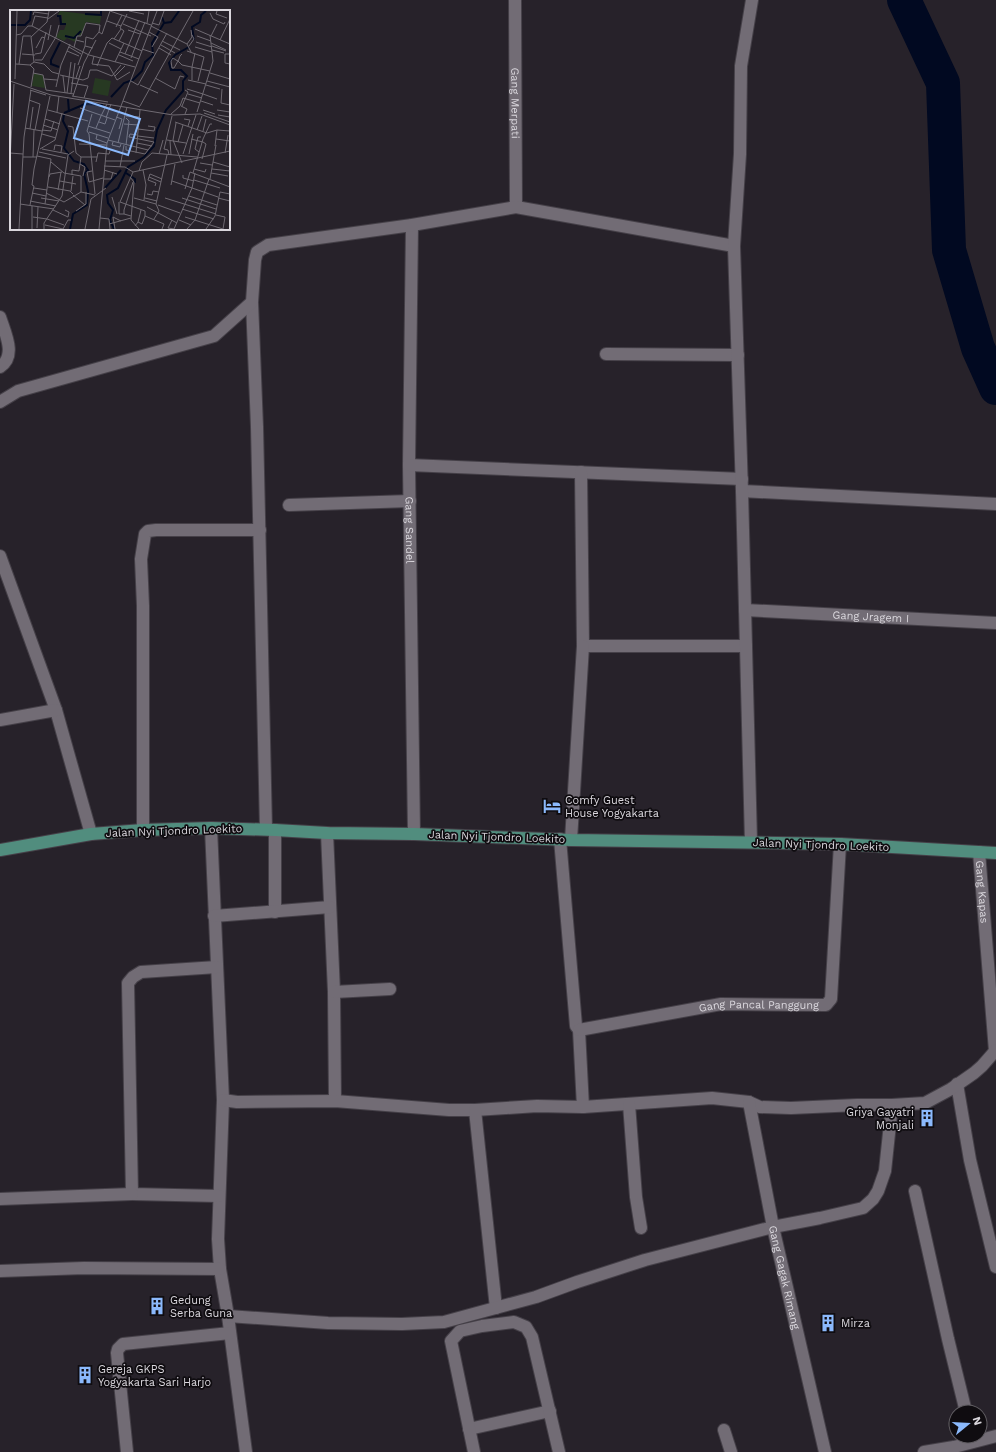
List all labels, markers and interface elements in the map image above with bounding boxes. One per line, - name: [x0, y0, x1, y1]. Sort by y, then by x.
- inset map: [10, 10, 230, 230]
- street label: Gang Merpati: [509, 67, 522, 139]
- street label: Gang Sandel: [403, 496, 417, 564]
- street label: Gang Jragem I: [832, 608, 910, 625]
- place label: Comfy Guest House Yogyakarta: [565, 794, 659, 820]
- hotel icon: Comfy Guest House Yogyakarta: [542, 796, 562, 816]
- street label: Jalan Nyi Tjondro Loekito: [105, 822, 243, 840]
- street label: Jalan Nyi Tjondro Loekito: [428, 828, 566, 846]
- street label: Jalan Nyi Tjondro Loekito: [752, 836, 890, 854]
- street label: Gang Kapas: [973, 860, 991, 924]
- street label: Gang Pancal Panggung: [698, 997, 819, 1014]
- place label: Griya Gayatri Monjali: [846, 1106, 914, 1132]
- building icon: Griya Gayatri Monjali: [917, 1108, 937, 1128]
- street label: Gang Gagak Rimang: [766, 1224, 803, 1331]
- place label: Gedung Serba Guna: [170, 1294, 232, 1320]
- building icon: Gedung Serba Guna: [147, 1296, 167, 1316]
- building icon: Mirza: [818, 1313, 838, 1333]
- place label: Mirza: [841, 1317, 870, 1330]
- place label: Gereja GKPS Yogyakarta Sari Harjo: [98, 1363, 211, 1389]
- building icon: Gereja GKPS Yogyakarta Sari Harjo: [75, 1365, 95, 1385]
- north arrow: [948, 1404, 988, 1444]
- text: N: [970, 1415, 984, 1427]

